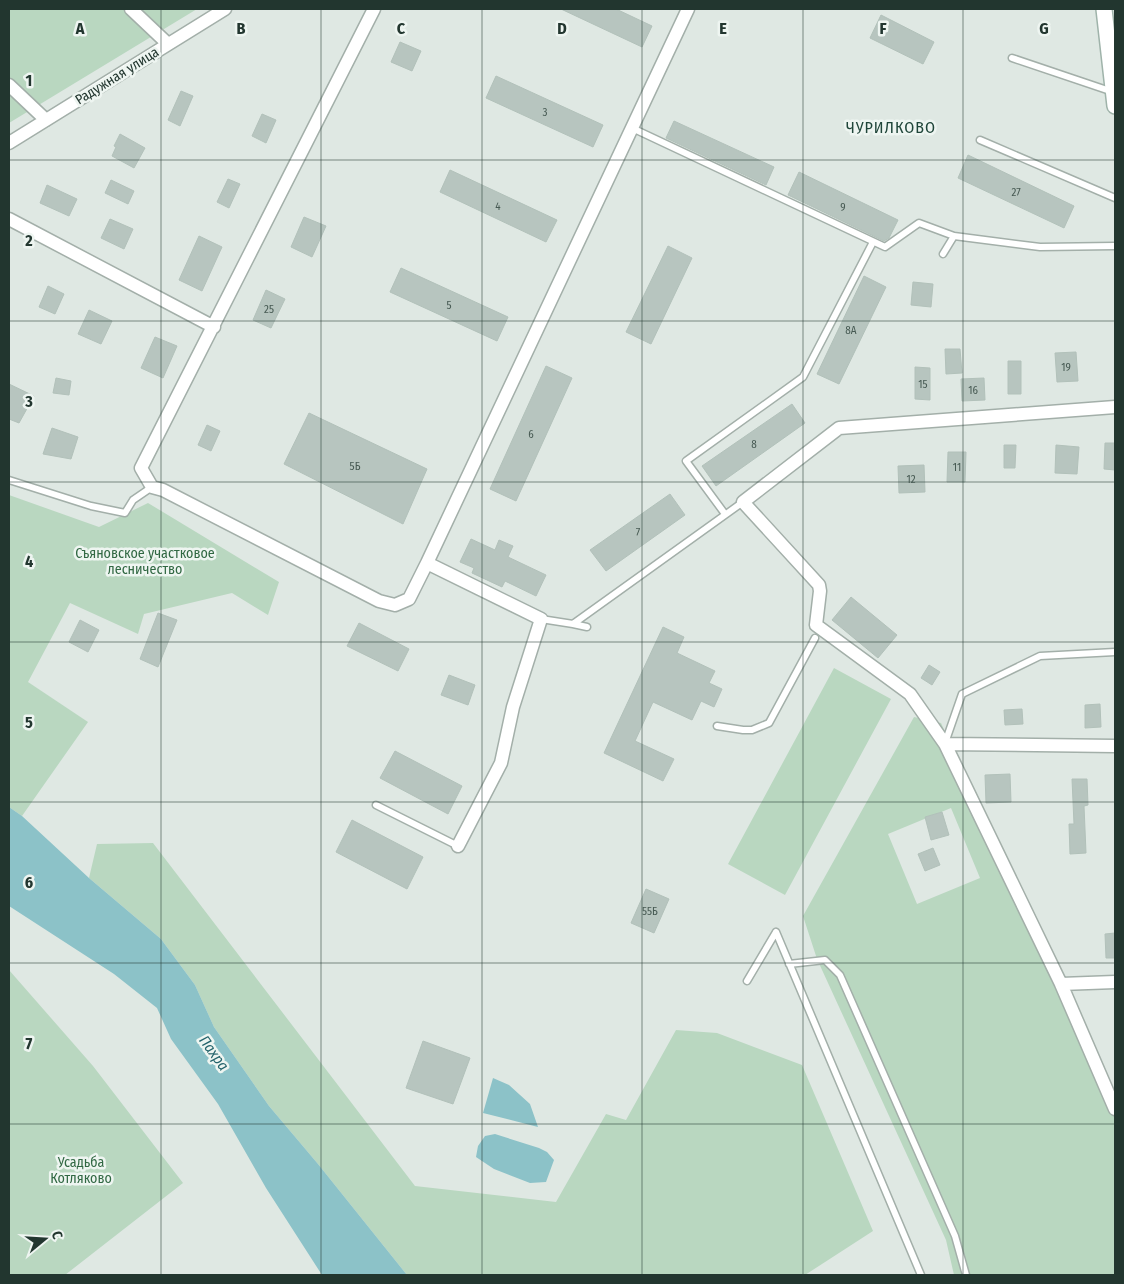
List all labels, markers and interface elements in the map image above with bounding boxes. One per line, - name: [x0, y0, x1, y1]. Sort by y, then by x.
- text: A: [75, 19, 85, 38]
- text: B: [237, 19, 246, 38]
- text: C: [397, 19, 406, 38]
- text: D: [557, 19, 567, 38]
- text: E: [719, 19, 727, 38]
- text: F: [879, 19, 887, 38]
- text: G: [1039, 19, 1049, 38]
- street label: Радужная улица: [72, 43, 162, 108]
- text: 1: [26, 71, 32, 90]
- house number: 3: [543, 106, 548, 119]
- district label: ЧУРИЛКОВО: [846, 118, 936, 137]
- house number: 27: [1011, 186, 1021, 199]
- house number: 4: [495, 200, 501, 213]
- house number: 9: [840, 201, 846, 214]
- text: 2: [24, 231, 33, 250]
- house number: 5: [446, 299, 452, 312]
- house number: 25: [264, 303, 274, 316]
- house number: 8А: [845, 324, 857, 337]
- house number: 19: [1061, 361, 1071, 374]
- house number: 15: [918, 378, 928, 391]
- house number: 16: [968, 384, 978, 397]
- text: 3: [24, 392, 33, 411]
- house number: 6: [528, 428, 534, 441]
- house number: 8: [751, 438, 757, 451]
- house number: 5Б: [350, 460, 361, 473]
- house number: 11: [953, 461, 961, 474]
- house number: 12: [906, 473, 916, 486]
- house number: 7: [636, 526, 641, 539]
- park label: Съяновское участковое лесничество: [75, 545, 215, 578]
- text: 4: [25, 552, 33, 571]
- text: 5: [25, 713, 33, 732]
- text: 6: [25, 873, 33, 892]
- house number: 55Б: [642, 905, 658, 918]
- water label: Пахра: [195, 1032, 233, 1074]
- text: 7: [26, 1034, 33, 1053]
- park label: Усадьба Котляково: [50, 1154, 112, 1187]
- north arrow: [20, 1214, 70, 1264]
- text: С: [48, 1229, 66, 1242]

